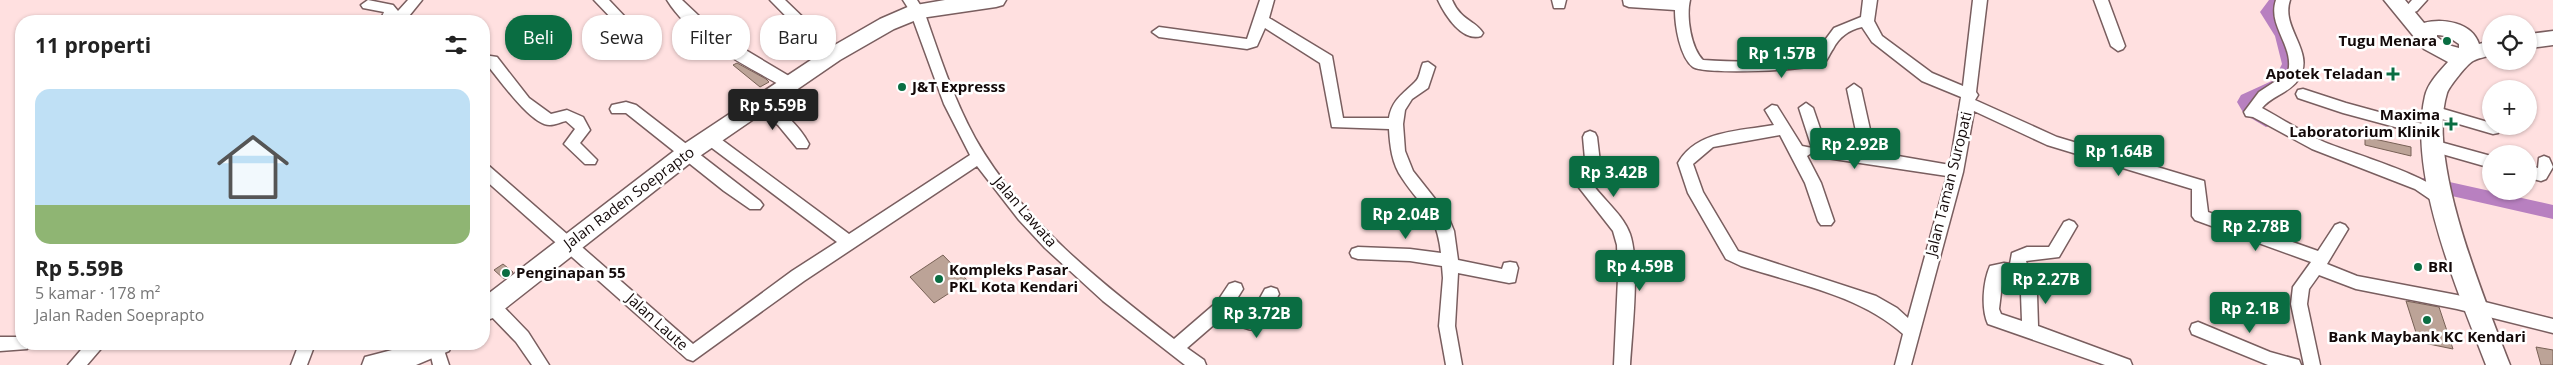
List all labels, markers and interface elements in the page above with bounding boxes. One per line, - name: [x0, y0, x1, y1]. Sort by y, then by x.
- chip: Beli: [505, 15, 572, 60]
- chip: Sewa: [582, 15, 662, 60]
- chip: Filter: [672, 15, 750, 60]
- chip: Baru: [760, 15, 836, 60]
- map controls: [2482, 15, 2537, 200]
- button: locate: [2482, 15, 2537, 70]
- place label: Tugu Menara: [2338, 30, 2437, 50]
- text: 11 properti: [35, 31, 151, 59]
- icon: filters: [442, 31, 470, 59]
- marker: Tugu Menara: [2441, 35, 2453, 47]
- pin: Rp 1.57B: [1730, 36, 1834, 79]
- text: Rp 1.57B: [1748, 42, 1816, 64]
- place label: Apotek Teladan: [2266, 63, 2383, 83]
- marker: Apotek Teladan: [2387, 68, 2399, 80]
- place label: J&T Expresss: [910, 76, 1005, 96]
- button: +: [2482, 80, 2537, 135]
- marker: J&T Expresss: [896, 81, 908, 93]
- pin: Rp 5.59B: [721, 88, 825, 131]
- text: Rp 5.59B: [739, 94, 807, 116]
- place label: Maxima Laboratorium Klinik: [2289, 104, 2441, 141]
- street label: Jalan Taman Suropati: [1920, 109, 1976, 260]
- marker: Maxima Laboratorium Klinik: [2444, 117, 2458, 131]
- icon: home: [208, 122, 298, 212]
- pin: Rp 2.92B: [1803, 128, 1907, 170]
- text: Rp 2.92B: [1821, 133, 1889, 155]
- pin: Rp 1.64B: [2067, 134, 2171, 177]
- text: Rp 1.64B: [2085, 140, 2153, 162]
- street label: Jalan Raden Soeprapto: [557, 141, 698, 254]
- button: −: [2482, 145, 2537, 200]
- pin: Rp 3.42B: [1562, 156, 1666, 198]
- text: Rp 3.42B: [1580, 161, 1648, 183]
- street label: Jalan Lawata: [988, 170, 1062, 251]
- pin: Rp 2.04B: [1354, 198, 1458, 240]
- text: Rp 2.04B: [1372, 203, 1440, 225]
- pin: Rp 2.78B: [2204, 210, 2308, 252]
- text: Rp 2.78B: [2222, 215, 2290, 237]
- pin: Rp 4.59B: [1588, 250, 1692, 292]
- text: Rp 5.59B: [35, 254, 124, 282]
- text: Rp 4.59B: [1606, 255, 1674, 277]
- place label: BRI: [2428, 256, 2453, 276]
- place label: Kompleks Pasar PKL Kota Kendari: [949, 259, 1078, 296]
- marker: BRI: [2412, 261, 2424, 273]
- place label: Penginapan 55: [516, 262, 626, 282]
- pin: Rp 2.27B: [1994, 262, 2098, 305]
- marker: Penginapan 55: [500, 267, 512, 279]
- text: Rp 2.27B: [2012, 268, 2080, 290]
- marker: Kompleks Pasar PKL Kota Kendari: [933, 273, 945, 285]
- text: 5 kamar · 178 m²: [35, 282, 160, 304]
- street label: Jalan Laute: [621, 287, 693, 354]
- pin: Rp 2.1B: [2204, 292, 2296, 334]
- pin: Rp 3.72B: [1205, 296, 1309, 339]
- text: Rp 2.1B: [2221, 297, 2279, 319]
- text: Rp 3.72B: [1223, 302, 1291, 324]
- text: Jalan Raden Soeprapto: [35, 304, 204, 326]
- marker: Bank Maybank KC Kendari: [2421, 314, 2433, 326]
- place label: Bank Maybank KC Kendari: [2328, 326, 2526, 346]

